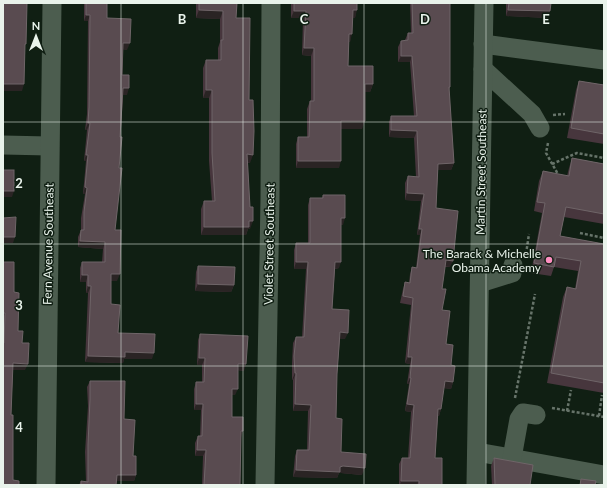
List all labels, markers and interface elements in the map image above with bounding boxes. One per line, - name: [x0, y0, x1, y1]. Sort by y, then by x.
- text: B: [178, 11, 187, 27]
- text: C: [300, 11, 309, 27]
- text: D: [420, 11, 430, 27]
- text: E: [542, 11, 550, 27]
- north arrow: [16, 16, 56, 56]
- text: N: [32, 19, 40, 32]
- street label: Martin Street Southeast: [472, 108, 490, 235]
- text: 2: [15, 175, 23, 191]
- street label: Fern Avenue Southeast: [39, 182, 57, 305]
- street label: Violet Street Southeast: [260, 182, 278, 305]
- place label: The Barack & Michelle Obama Academy: [423, 246, 542, 275]
- marker: The Barack & Michelle Obama Academy: [544, 255, 554, 265]
- text: 3: [15, 297, 23, 313]
- text: 4: [15, 419, 23, 435]

